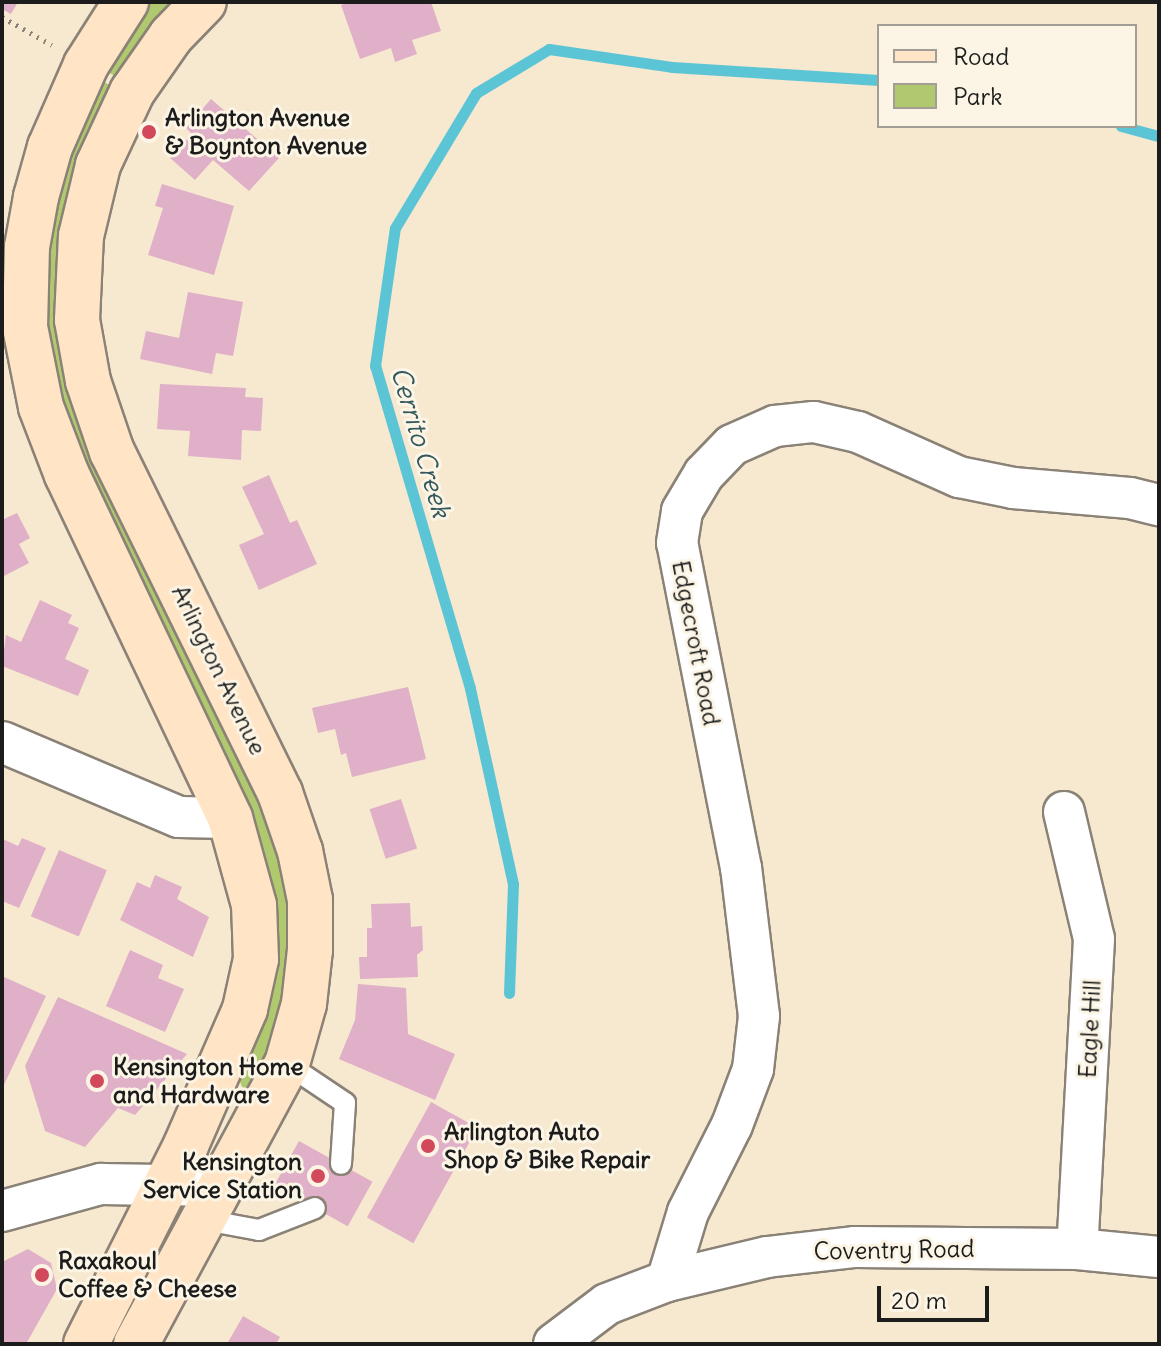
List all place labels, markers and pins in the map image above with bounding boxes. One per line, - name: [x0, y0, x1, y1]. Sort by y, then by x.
- place label: Arlington Avenue & Boynton Avenue: [165, 104, 367, 160]
- marker: Arlington Avenue & Boynton Avenue: [140, 123, 158, 141]
- place label: Kensington Home and Hardware: [113, 1053, 304, 1109]
- marker: Kensington Home and Hardware: [88, 1072, 106, 1090]
- place label: Arlington Auto Shop & Bike Repair: [444, 1118, 650, 1174]
- marker: Arlington Auto Shop & Bike Repair: [419, 1137, 437, 1155]
- place label: Kensington Service Station: [143, 1148, 302, 1204]
- marker: Kensington Service Station: [309, 1167, 327, 1185]
- place label: Raxakoul Coffee & Cheese: [58, 1247, 237, 1303]
- marker: Raxakoul Coffee & Cheese: [33, 1266, 51, 1284]

